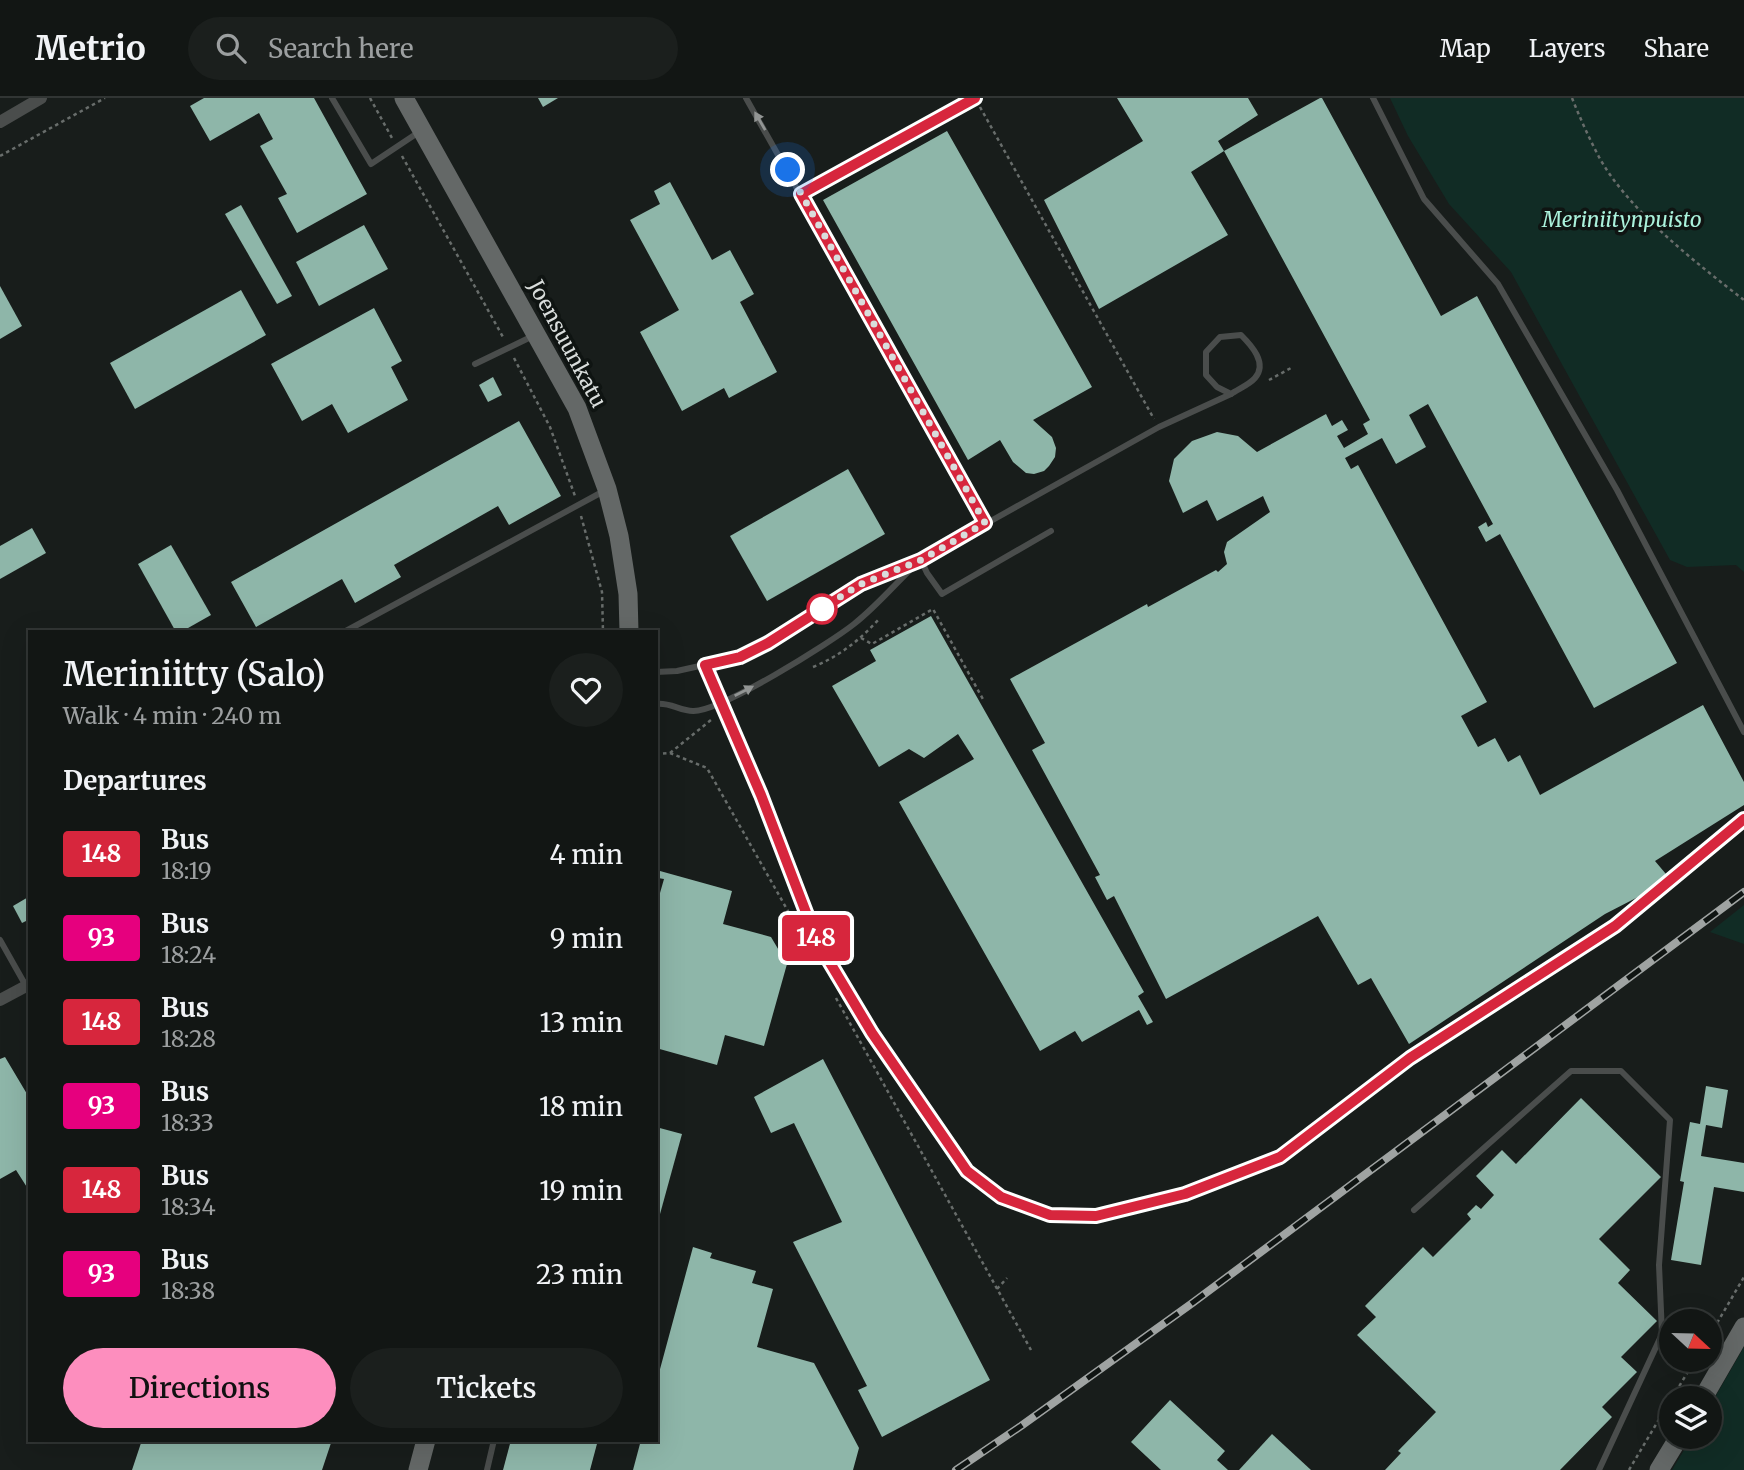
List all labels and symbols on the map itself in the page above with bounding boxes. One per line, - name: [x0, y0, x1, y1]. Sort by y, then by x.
- one-way arrow: [754, 112, 766, 131]
- your location: [770, 152, 805, 187]
- park label: Meriniitynpuisto: [1541, 206, 1702, 233]
- street label: Joensuunkatu: [522, 274, 612, 412]
- unlabelled marker: [807, 594, 837, 624]
- one-way arrow: [734, 686, 754, 698]
- line badge: 148: [776, 915, 856, 961]
- north arrow: [1659, 1309, 1722, 1372]

